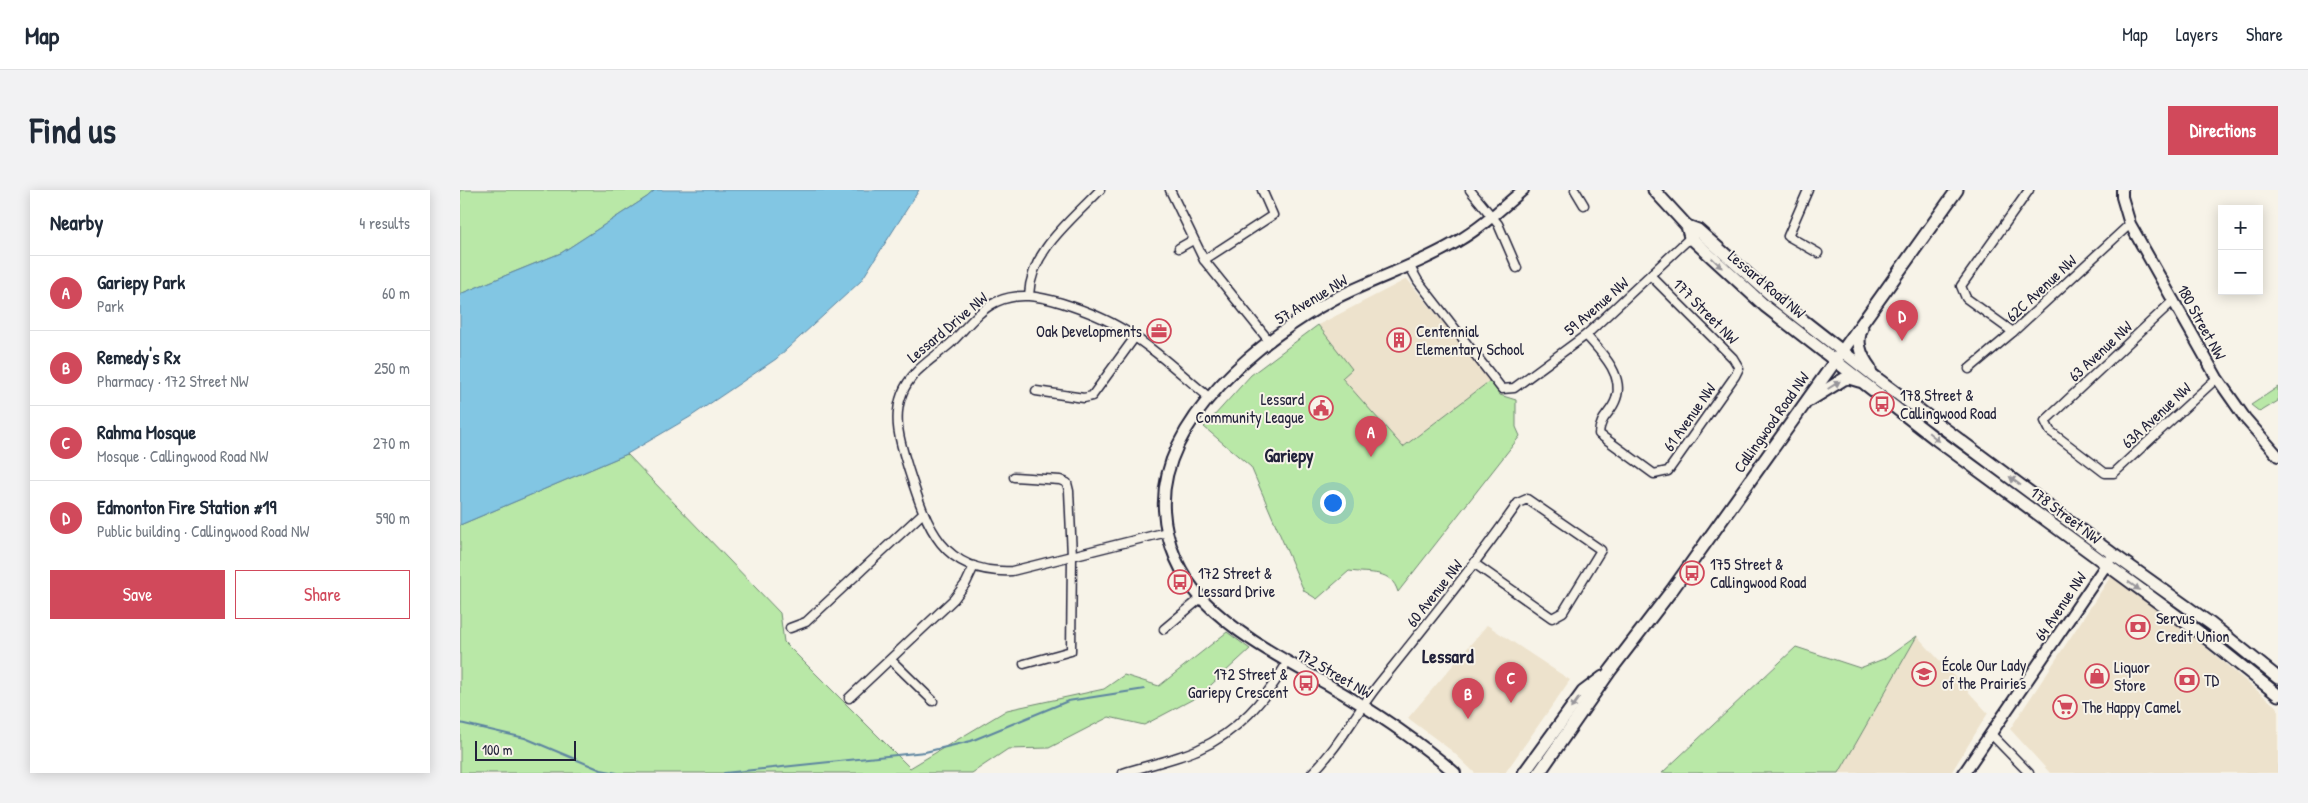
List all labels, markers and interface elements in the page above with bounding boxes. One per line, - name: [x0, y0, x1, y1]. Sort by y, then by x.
- text: Map: [25, 19, 59, 51]
- text: Map: [2122, 22, 2148, 47]
- text: Layers: [2176, 22, 2218, 47]
- text: Share: [2246, 22, 2283, 47]
- button: Directions: [2168, 106, 2278, 155]
- text: Find us: [30, 107, 116, 154]
- map controls: [2218, 205, 2263, 295]
- button: +: [2218, 205, 2263, 250]
- text: Nearby: [50, 208, 103, 237]
- text: 4 results: [359, 212, 410, 234]
- street label: Lessard Road NW: [1723, 245, 1811, 323]
- street label: 62C Avenue NW: [2001, 250, 2081, 326]
- button: −: [2218, 250, 2263, 295]
- one-way arrow: [1710, 257, 1722, 269]
- text: Gariepy Park: [97, 269, 185, 295]
- street label: 57 Avenue NW: [1271, 269, 1351, 329]
- street label: 59 Avenue NW: [1559, 272, 1633, 340]
- street label: 177 Street NW: [1668, 273, 1744, 349]
- street label: 180 Street NW: [2172, 280, 2232, 364]
- text: A: [62, 282, 70, 304]
- text: 60 m: [382, 282, 410, 304]
- street label: Lessard Drive NW: [902, 287, 992, 367]
- text: Park: [97, 295, 124, 317]
- pin: D: [1886, 300, 1918, 341]
- street label: 63 Avenue NW: [2063, 316, 2137, 386]
- office icon: Oak Developments: [1146, 318, 1172, 344]
- place label: Oak Developments: [1036, 320, 1142, 342]
- place label: Centennial Elementary School: [1416, 320, 1525, 360]
- building icon: Centennial Elementary School: [1386, 327, 1412, 353]
- text: Remedy's Rx: [97, 344, 181, 370]
- text: B: [62, 357, 70, 379]
- text: 250 m: [374, 357, 410, 379]
- street label: Callingwood Road NW: [1728, 367, 1814, 477]
- text: Pharmacy · 172 Street NW: [97, 370, 249, 392]
- street label: 63A Avenue NW: [2116, 377, 2196, 453]
- street label: 61 Avenue NW: [1657, 378, 1721, 455]
- one-way arrow: [1827, 380, 1841, 389]
- place label: 178 Street & Callingwood Road: [1900, 384, 1996, 424]
- place label: Lessard Community League: [1195, 388, 1305, 428]
- bus stop icon: 178 Street & Callingwood Road: [1869, 391, 1895, 417]
- public building icon: Lessard Community League: [1308, 395, 1334, 421]
- pin: A: [1355, 416, 1387, 457]
- text: Rahma Mosque: [97, 419, 196, 445]
- one-way arrow: [1927, 431, 1940, 442]
- text: C: [62, 432, 70, 454]
- text: 270 m: [373, 432, 410, 454]
- district label: Gariepy: [1264, 443, 1314, 469]
- text: Mosque · Callingwood Road NW: [97, 445, 268, 467]
- one-way arrow: [2009, 475, 2022, 486]
- street label: 178 Street NW: [2026, 481, 2106, 549]
- your location: [1320, 490, 1346, 516]
- text: Edmonton Fire Station #19: [97, 494, 276, 520]
- text: D: [62, 507, 70, 529]
- text: 590 m: [376, 507, 410, 529]
- text: Public building · Callingwood Road NW: [97, 520, 309, 542]
- place label: 175 Street & Callingwood Road: [1710, 553, 1806, 593]
- street label: 60 Avenue NW: [1401, 555, 1467, 631]
- bus stop icon: 175 Street & Callingwood Road: [1679, 560, 1705, 586]
- place label: 172 Street & Lessard Drive: [1198, 562, 1276, 602]
- street label: 64 Avenue NW: [2029, 567, 2091, 645]
- bus stop icon: 172 Street & Lessard Drive: [1167, 569, 1193, 595]
- button: Save: [50, 570, 225, 619]
- button: Share: [235, 570, 410, 619]
- one-way arrow: [2127, 581, 2141, 591]
- place label: Servus Credit Union: [2156, 607, 2230, 647]
- bank icon: Servus Credit Union: [2125, 614, 2151, 640]
- street label: 172 Street NW: [1293, 642, 1377, 704]
- district label: Lessard: [1422, 643, 1474, 669]
- place label: École Our Lady of the Prairies: [1942, 654, 2027, 694]
- place label: Liquor Store: [2114, 656, 2150, 696]
- school or university icon: École Our Lady of the Prairies: [1911, 661, 1937, 687]
- pin: C: [1495, 662, 1527, 703]
- place label: 172 Street & Gariepy Crescent: [1188, 663, 1288, 703]
- shop icon: Liquor Store: [2084, 663, 2110, 689]
- bank icon: TD: [2174, 667, 2200, 693]
- place label: TD: [2204, 669, 2219, 691]
- bus stop icon: 172 Street & Gariepy Crescent: [1293, 670, 1319, 696]
- pin: B: [1452, 678, 1484, 719]
- supermarket icon: The Happy Camel: [2052, 694, 2078, 720]
- place label: The Happy Camel: [2082, 696, 2181, 718]
- one-way arrow: [1570, 697, 1580, 710]
- scale bar: [475, 738, 576, 761]
- text: 100 m: [482, 740, 512, 759]

